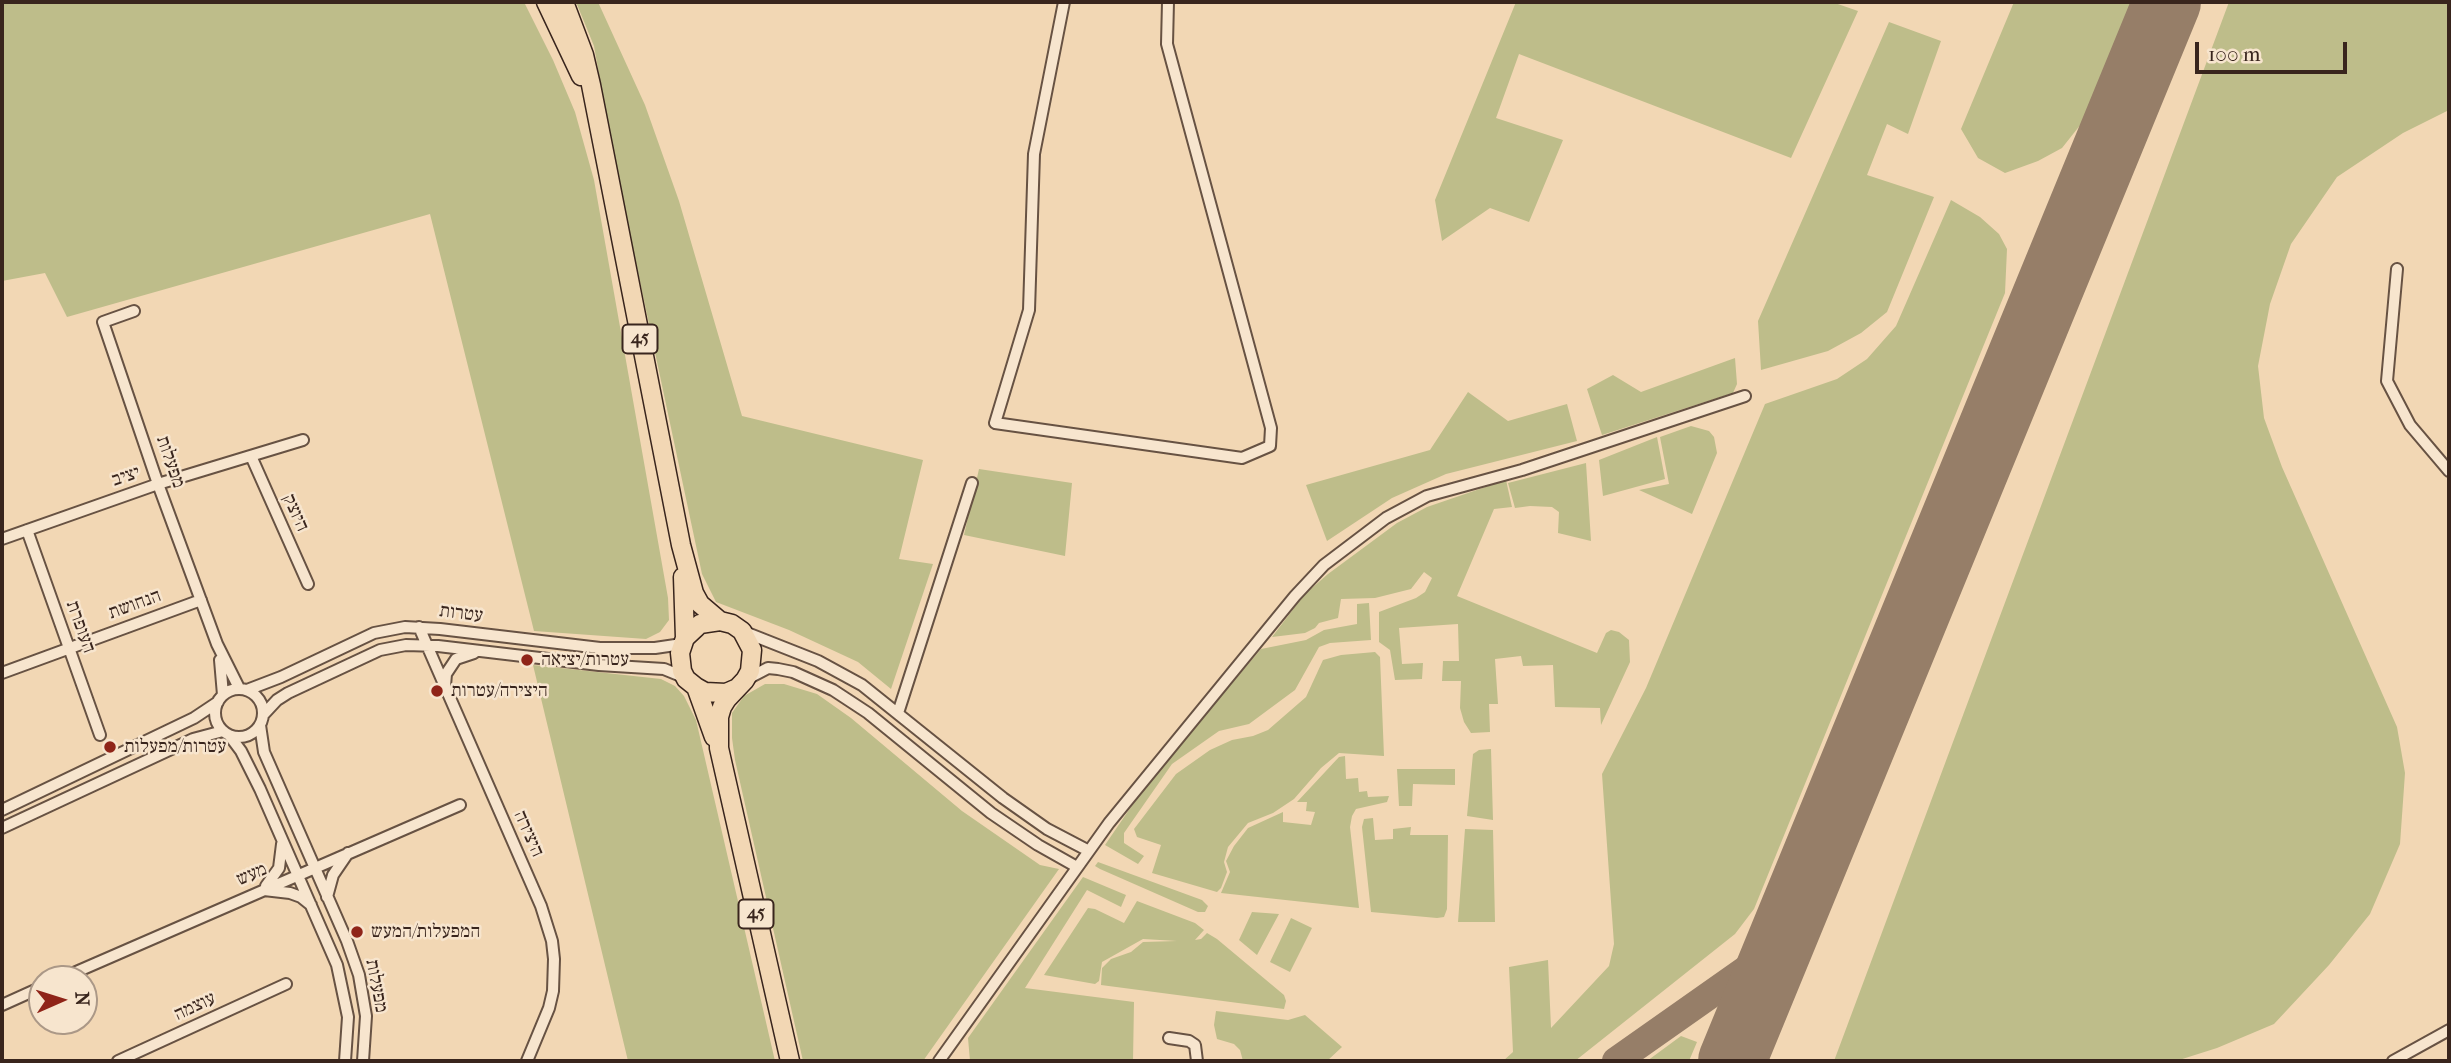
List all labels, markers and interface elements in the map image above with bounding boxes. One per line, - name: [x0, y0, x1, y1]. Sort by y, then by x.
- scale bar: [2199, 28, 2351, 72]
- text: 100 m: [2208, 42, 2261, 66]
- road number: 45: [622, 324, 658, 354]
- street label: מפעלות: [150, 433, 190, 491]
- street label: יציב: [109, 462, 143, 492]
- street label: היוצק: [277, 491, 313, 535]
- street label: הנחושת: [106, 585, 164, 625]
- street label: העופרת: [60, 598, 100, 656]
- street label: עטרות: [438, 600, 484, 628]
- place label: עטרות/יציאה: [541, 649, 629, 671]
- marker: עטרות/יציאה: [519, 652, 535, 668]
- place label: היצירה/עטרות: [451, 680, 548, 702]
- marker: היצירה/עטרות: [429, 683, 445, 699]
- place label: עטרות/מפעלות: [124, 736, 226, 758]
- marker: עטרות/מפעלות: [102, 739, 118, 755]
- street label: היצירה: [508, 807, 548, 861]
- street label: מעש: [233, 858, 271, 892]
- road number: 45: [738, 900, 774, 929]
- place label: המפעלות/המעש: [371, 921, 480, 943]
- marker: המפעלות/המעש: [349, 924, 365, 940]
- street label: מפעלות: [360, 957, 392, 1015]
- north arrow: [28, 965, 98, 1035]
- street label: עוצמה: [171, 988, 219, 1026]
- text: N: [71, 991, 93, 1007]

